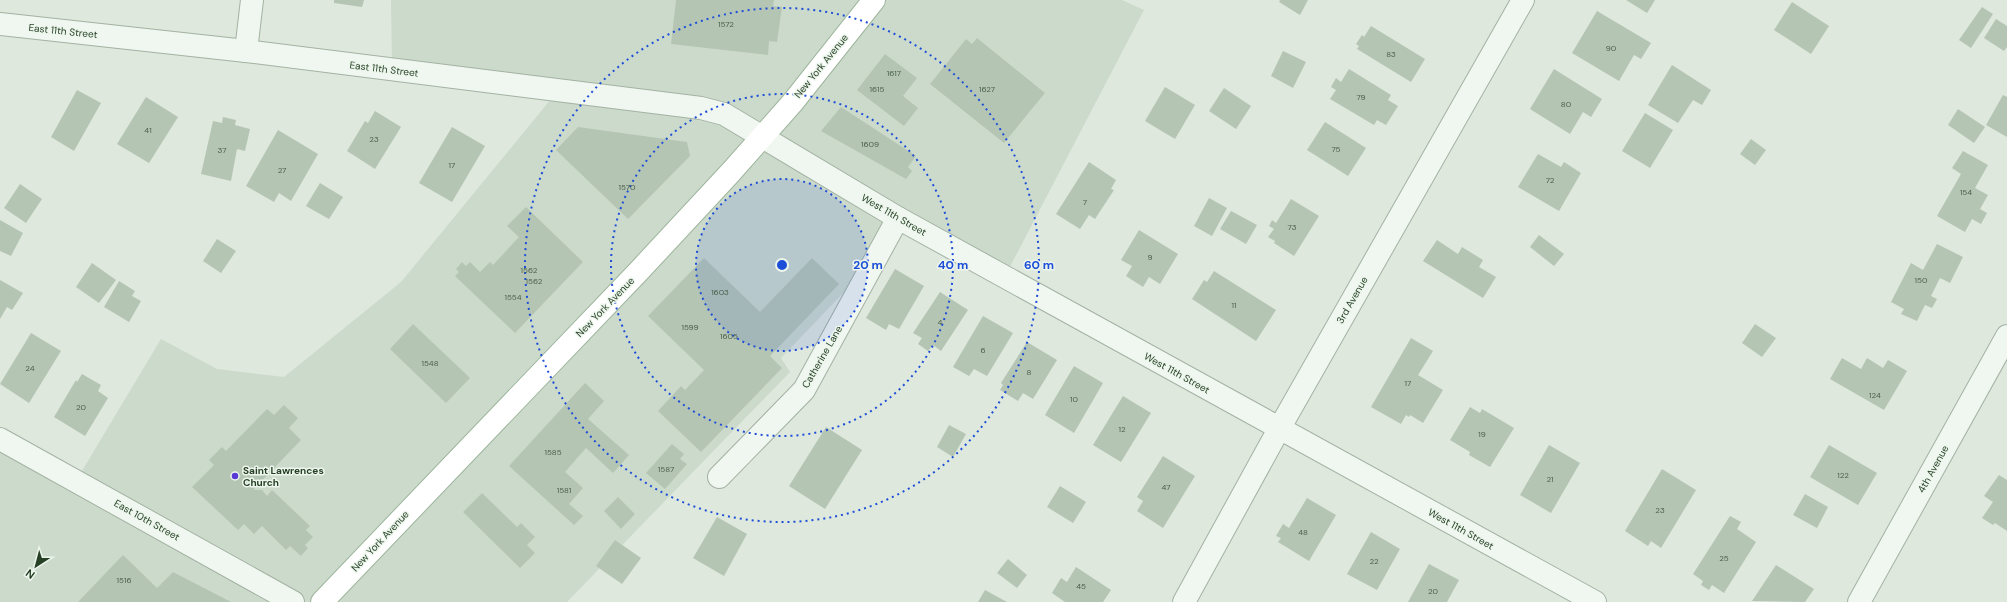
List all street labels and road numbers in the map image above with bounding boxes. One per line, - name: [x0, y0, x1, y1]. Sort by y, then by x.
- street label: East 11th Street: [28, 21, 98, 41]
- street label: New York Avenue: [791, 31, 851, 101]
- street label: East 11th Street: [349, 58, 419, 80]
- street label: West 11th Street: [859, 191, 929, 239]
- street label: New York Avenue: [573, 274, 637, 340]
- street label: 3rd Avenue: [1333, 274, 1371, 326]
- street label: Catherine Lane: [799, 323, 845, 391]
- street label: West 11th Street: [1142, 350, 1212, 396]
- street label: 4th Avenue: [1915, 443, 1952, 495]
- street label: East 10th Street: [112, 497, 182, 543]
- street label: West 11th Street: [1426, 506, 1496, 552]
- street label: New York Avenue: [348, 507, 412, 574]

